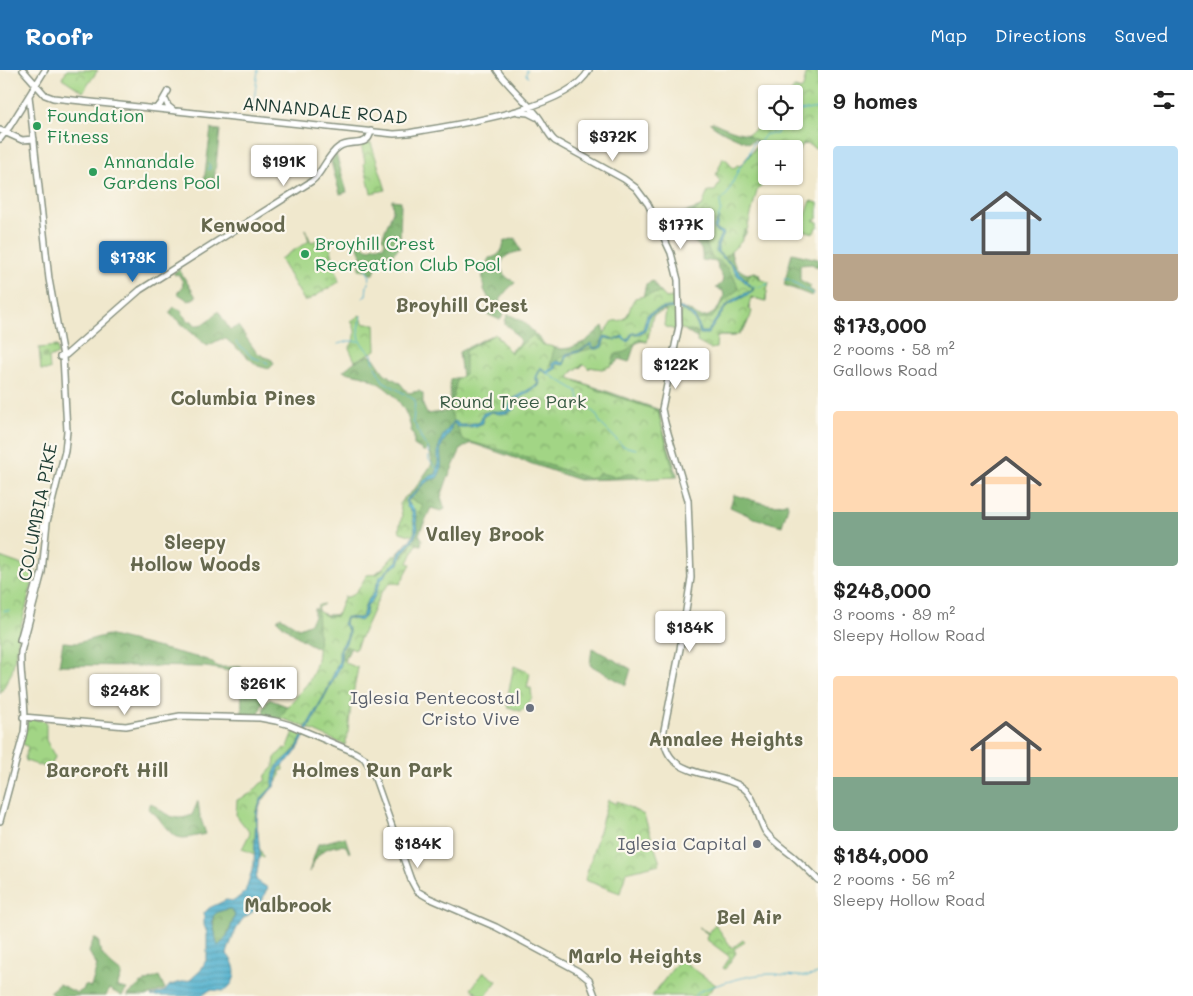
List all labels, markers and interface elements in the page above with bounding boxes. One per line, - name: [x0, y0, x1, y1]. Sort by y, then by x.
- text: Roofr: [25, 20, 94, 51]
- text: Map: [930, 23, 967, 47]
- text: Directions: [995, 23, 1087, 47]
- text: Saved: [1115, 23, 1168, 47]
- map controls: [758, 85, 803, 240]
- button: locate: [758, 85, 803, 130]
- icon: filters: [1150, 86, 1178, 114]
- text: 9 homes: [833, 87, 918, 114]
- street label: ANNANDALE ROAD: [241, 91, 409, 129]
- place label: Foundation Fitness: [47, 103, 144, 148]
- pin: $372K: [578, 119, 648, 162]
- marker: Foundation Fitness: [31, 120, 43, 132]
- text: $372K: [589, 125, 637, 146]
- button: +: [758, 140, 803, 185]
- pin: $191K: [249, 144, 319, 187]
- place label: Annandale Gardens Pool: [103, 149, 221, 194]
- text: $191K: [262, 150, 306, 171]
- marker: Annandale Gardens Pool: [87, 166, 99, 178]
- icon: home: [961, 178, 1051, 268]
- button: −: [758, 195, 803, 240]
- pin: $177K: [646, 208, 716, 250]
- district label: Kenwood: [201, 212, 285, 237]
- text: $177K: [658, 213, 704, 234]
- place label: Broyhill Crest Recreation Club Pool: [315, 231, 501, 276]
- pin: $173K: [98, 240, 168, 283]
- text: $173K: [110, 246, 156, 267]
- marker: Broyhill Crest Recreation Club Pool: [299, 248, 311, 260]
- district label: Broyhill Crest: [396, 292, 528, 317]
- text: $173,000: [833, 311, 927, 338]
- text: 2 rooms · 58 m²: [833, 338, 955, 359]
- pin: $122K: [641, 348, 711, 390]
- text: $122K: [653, 353, 699, 374]
- text: Gallows Road: [833, 359, 938, 380]
- district label: Columbia Pines: [171, 385, 315, 410]
- park label: Round Tree Park: [439, 389, 587, 413]
- street label: COLUMBIA PIKE: [12, 441, 62, 583]
- icon: home: [961, 443, 1051, 533]
- district label: Valley Brook: [426, 521, 544, 546]
- district label: Sleepy Hollow Woods: [130, 529, 260, 576]
- text: $248,000: [833, 576, 931, 603]
- text: 3 rooms · 89 m²: [833, 603, 955, 624]
- pin: $184K: [655, 610, 725, 653]
- text: $184K: [666, 616, 714, 637]
- text: Sleepy Hollow Road: [833, 624, 985, 645]
- pin: $261K: [228, 666, 298, 709]
- text: $261K: [240, 672, 286, 693]
- pin: $248K: [90, 674, 160, 716]
- text: $248K: [100, 679, 150, 700]
- place label: Iglesia Pentecostal Cristo Vive: [350, 685, 520, 730]
- marker: Iglesia Pentecostal Cristo Vive: [524, 702, 536, 714]
- icon: home: [961, 708, 1051, 798]
- district label: Annalee Heights: [649, 726, 803, 751]
- district label: Barcroft Hill: [46, 757, 168, 782]
- district label: Holmes Run Park: [291, 757, 453, 782]
- pin: $184K: [383, 826, 453, 869]
- place label: Iglesia Capital: [617, 831, 747, 855]
- text: $184K: [394, 832, 442, 853]
- marker: Iglesia Capital: [751, 838, 763, 850]
- text: $184,000: [833, 841, 929, 868]
- text: 2 rooms · 56 m²: [833, 868, 955, 889]
- text: Sleepy Hollow Road: [833, 889, 985, 910]
- district label: Malbrook: [244, 892, 332, 917]
- district label: Bel Air: [716, 904, 782, 929]
- district label: Marlo Heights: [568, 943, 702, 968]

